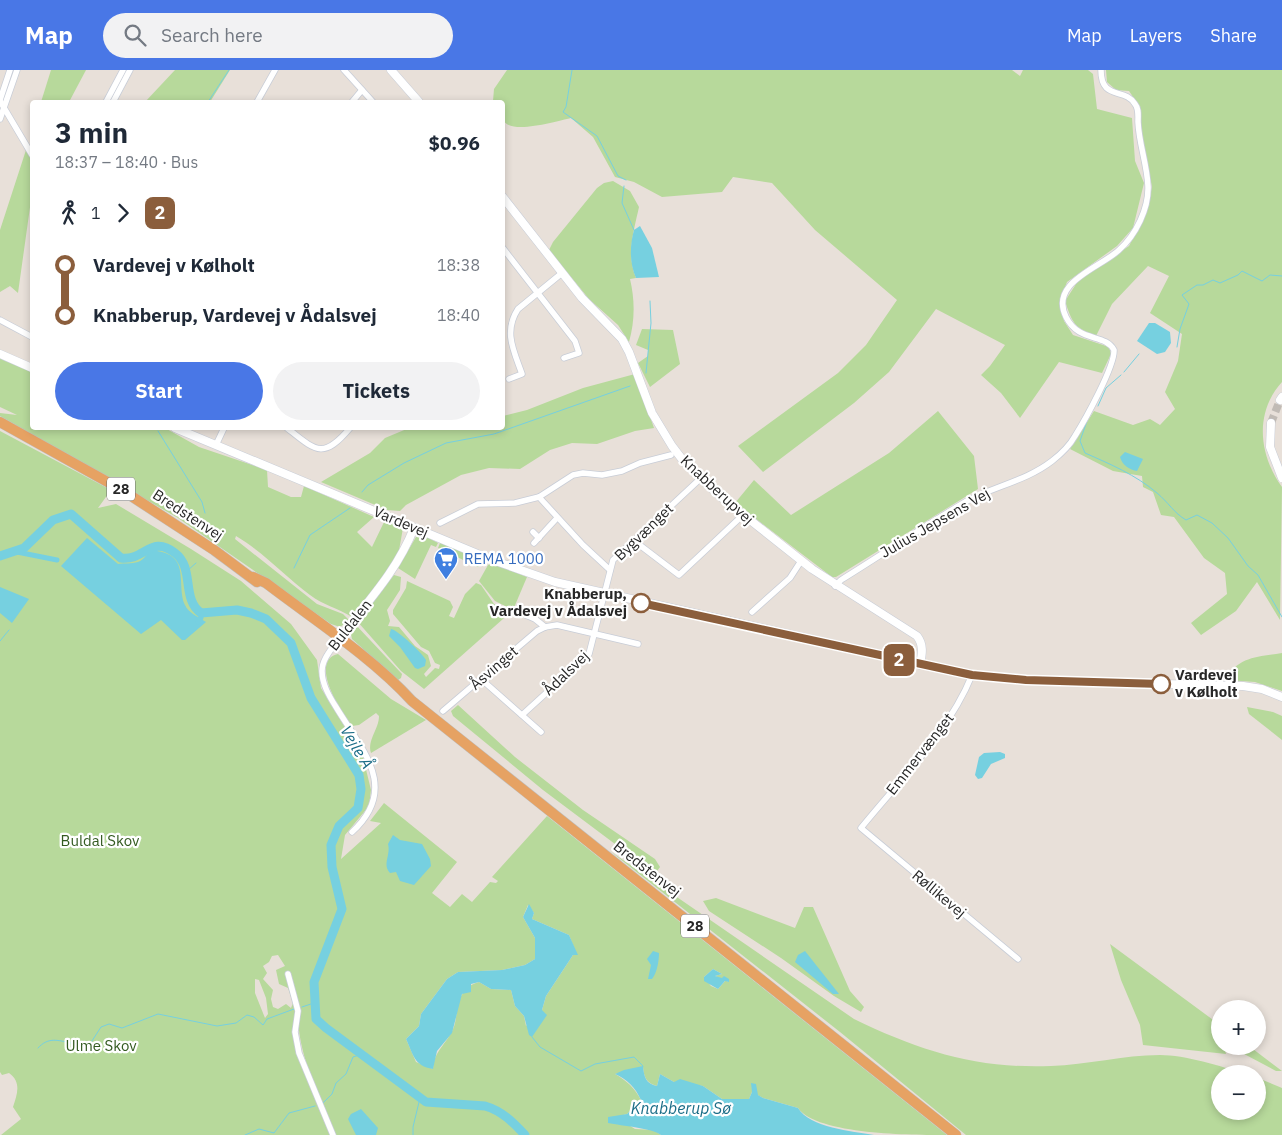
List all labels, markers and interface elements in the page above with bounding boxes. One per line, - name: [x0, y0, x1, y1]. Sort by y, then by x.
- search box: [103, 13, 453, 58]
- text: Map: [25, 19, 73, 51]
- icon: search: [121, 21, 149, 49]
- text: Search here: [161, 23, 263, 47]
- text: Map: [1067, 24, 1102, 47]
- text: Layers: [1130, 24, 1182, 47]
- text: Share: [1210, 24, 1257, 47]
- text: 3 min: [55, 114, 128, 151]
- text: $0.96: [428, 131, 480, 155]
- text: 18:37 – 18:40 · Bus: [55, 152, 198, 172]
- icon: walk: [55, 199, 83, 227]
- icon: forward: [109, 199, 137, 227]
- text: 2: [155, 201, 165, 224]
- text: 1: [91, 203, 101, 223]
- text: Vardevej v Kølholt: [93, 253, 255, 277]
- text: 18:38: [437, 255, 480, 275]
- text: Knabberup, Vardevej v Ådalsvej: [93, 303, 377, 327]
- text: 18:40: [437, 305, 480, 325]
- button: Start: [55, 362, 263, 420]
- button: Tickets: [273, 362, 480, 420]
- street label: Knabberupvej: [677, 451, 758, 528]
- road number: 28: [107, 478, 135, 500]
- street label: Julius Jepsens Vej: [877, 483, 993, 562]
- street label: Bredstenvej: [149, 485, 227, 544]
- street label: Bygvænget: [610, 499, 677, 564]
- street label: Vardevej: [371, 501, 432, 542]
- supermarket icon: REMA 1000: [433, 546, 459, 580]
- place label: REMA 1000: [464, 549, 544, 568]
- place label: Knabberup, Vardevej v Ådalsvej: [490, 584, 627, 620]
- marker: Knabberup, Vardevej v Ådalsvej: [631, 593, 651, 613]
- street label: Buldalen: [324, 595, 376, 654]
- street label: Åsvinget: [466, 642, 522, 694]
- line badge: 2: [883, 644, 915, 676]
- street label: Ådalsvej: [539, 646, 593, 699]
- text: 2: [894, 648, 904, 671]
- place label: Vardevej v Kølholt: [1175, 665, 1238, 701]
- marker: Vardevej v Kølholt: [1151, 674, 1171, 694]
- street label: Emmervænget: [882, 709, 958, 799]
- water label: Vejle Å: [336, 721, 379, 772]
- park label: Buldal Skov: [61, 831, 140, 850]
- street label: Bredstenvej: [610, 836, 685, 901]
- street label: Røllikevej: [908, 866, 970, 922]
- road number: 28: [681, 914, 709, 938]
- map controls: [1211, 1000, 1266, 1120]
- button: +: [1211, 1000, 1266, 1055]
- park label: Ulme Skov: [65, 1036, 137, 1055]
- button: −: [1211, 1065, 1266, 1120]
- water label: Knabberup Sø: [631, 1098, 732, 1118]

